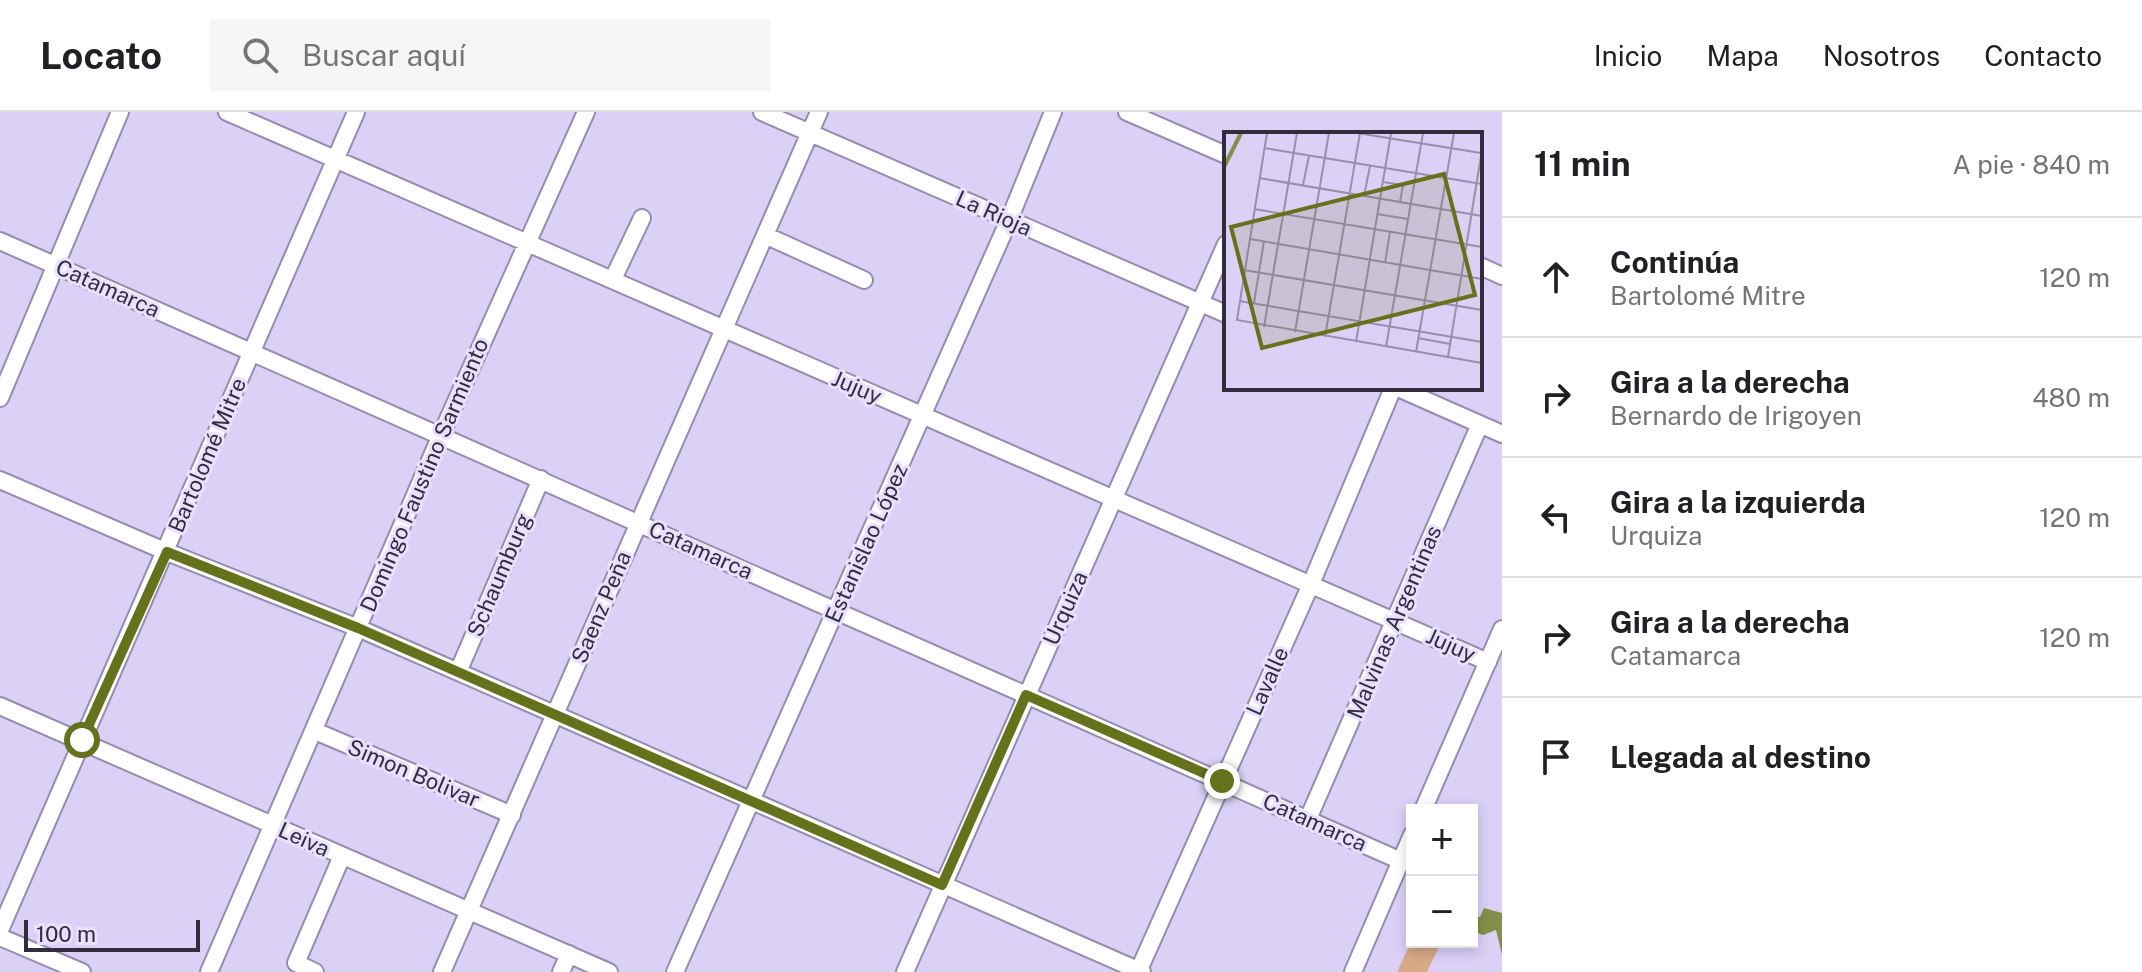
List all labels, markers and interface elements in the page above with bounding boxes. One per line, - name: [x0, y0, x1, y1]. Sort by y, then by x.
- search box: [210, 19, 770, 91]
- text: Locato: [40, 33, 162, 78]
- icon: search: [238, 33, 282, 77]
- text: Buscar aquí: [302, 37, 466, 73]
- text: Inicio: [1594, 39, 1662, 72]
- text: Mapa: [1706, 39, 1779, 72]
- text: Nosotros: [1823, 39, 1940, 72]
- text: Contacto: [1984, 39, 2102, 72]
- inset map: [1224, 132, 1482, 390]
- text: 11 min: [1534, 144, 1631, 184]
- text: A pie · 840 m: [1952, 149, 2110, 180]
- street label: La Rioja: [952, 185, 1036, 241]
- text: Continúa: [1610, 244, 1739, 280]
- street label: Catamarca: [52, 254, 164, 322]
- icon: ahead: [1534, 255, 1578, 299]
- text: 120 m: [2039, 262, 2110, 293]
- text: Bartolomé Mitre: [1610, 280, 1806, 311]
- street label: Domingo Faustino Sarmiento: [355, 334, 493, 616]
- text: Gira a la derecha: [1610, 364, 1850, 400]
- street label: Jujuy: [828, 365, 886, 409]
- street label: Bartolomé Mitre: [163, 374, 251, 536]
- icon: right: [1534, 375, 1578, 419]
- text: 480 m: [2032, 382, 2110, 413]
- text: Bernardo de Irigoyen: [1610, 400, 1862, 431]
- street label: Estanislao López: [819, 460, 913, 626]
- text: Gira a la izquierda: [1610, 484, 1866, 520]
- icon: left: [1534, 495, 1578, 539]
- text: 120 m: [2039, 502, 2110, 533]
- street label: Schaumburg: [461, 510, 537, 640]
- street label: Catamarca: [645, 516, 757, 584]
- text: Urquiza: [1610, 520, 1702, 551]
- street label: Malvinas Argentinas: [1342, 521, 1446, 723]
- street label: Saenz Peña: [566, 547, 636, 667]
- street label: Urquiza: [1037, 567, 1093, 649]
- text: Gira a la derecha: [1610, 604, 1850, 640]
- icon: right: [1534, 615, 1578, 659]
- text: 120 m: [2039, 622, 2110, 653]
- street label: Jujuy: [1422, 623, 1480, 667]
- text: Catamarca: [1610, 640, 1741, 671]
- street label: Lavalle: [1240, 643, 1294, 719]
- route start: [64, 722, 100, 758]
- street label: Simon Bolivar: [344, 734, 484, 812]
- icon: arrive: [1534, 735, 1578, 779]
- text: Llegada al destino: [1610, 739, 1871, 775]
- route end: [1204, 763, 1240, 799]
- street label: Catamarca: [1259, 788, 1371, 856]
- map controls: [1406, 804, 1478, 948]
- button: +: [1406, 804, 1478, 876]
- street label: Leiva: [274, 816, 334, 862]
- button: −: [1406, 876, 1478, 948]
- scale bar: [24, 916, 200, 952]
- text: 100 m: [36, 921, 96, 947]

